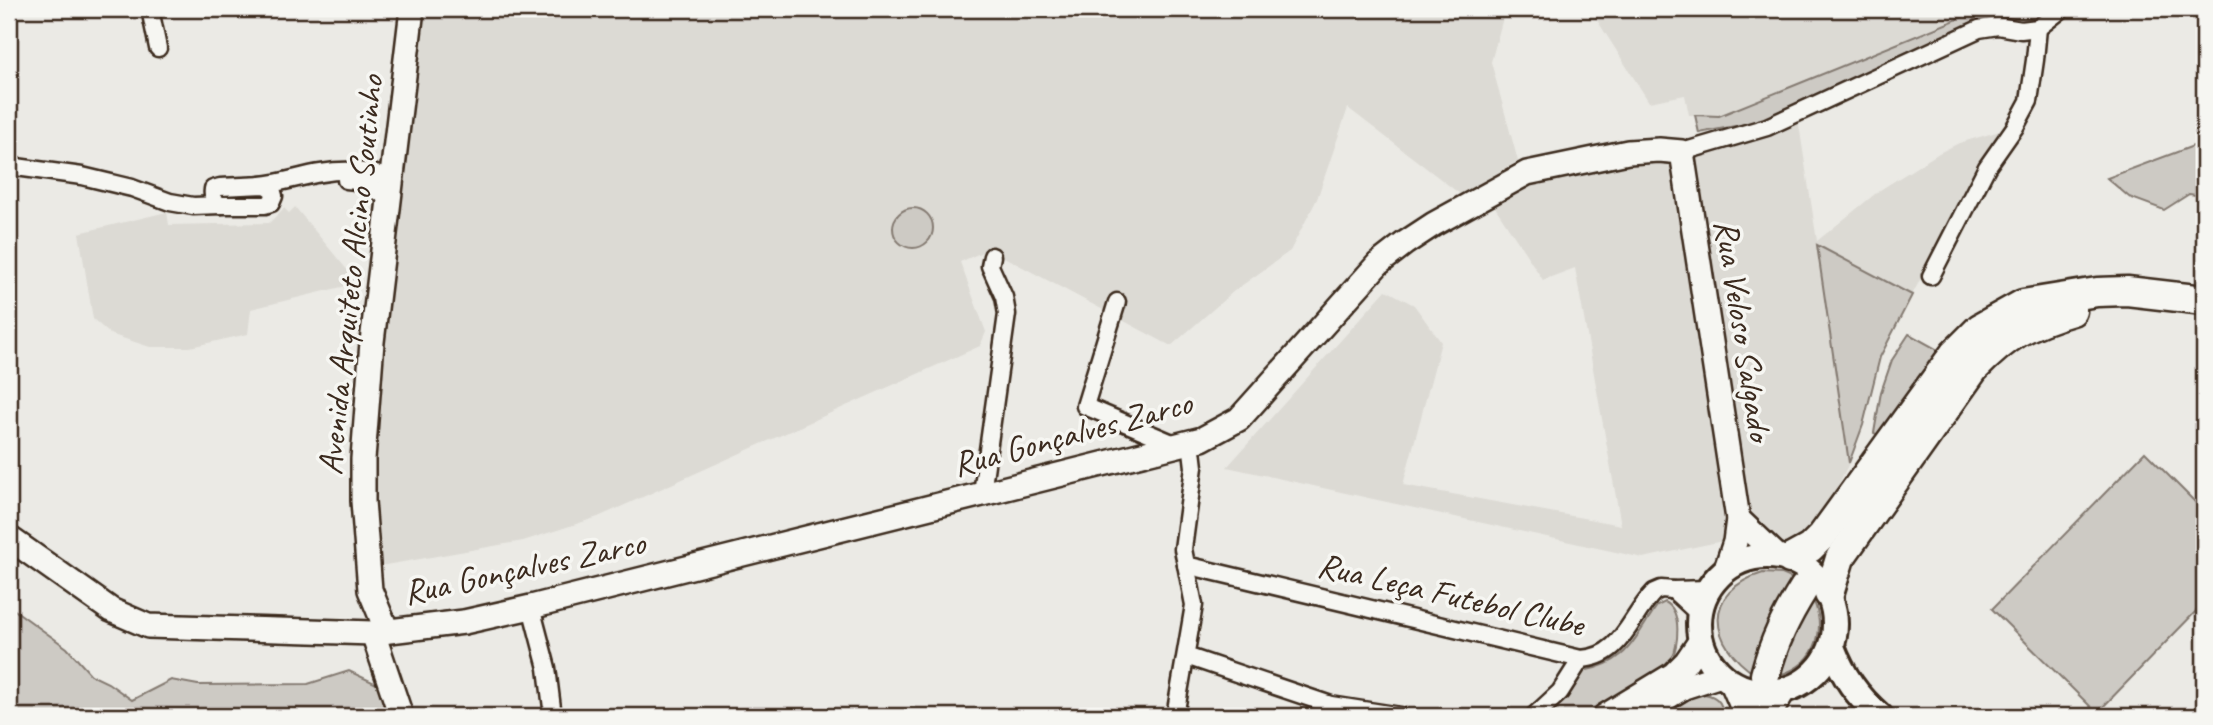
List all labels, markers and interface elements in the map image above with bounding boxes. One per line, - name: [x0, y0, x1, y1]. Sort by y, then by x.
- street label: Avenida Arquiteto Alcino Soutinho: [307, 72, 394, 477]
- street label: Rua Veloso Salgado: [1704, 217, 1784, 447]
- street label: Rua Gonçalves Zarco: [948, 380, 1198, 487]
- street label: Rua Gonçalves Zarco: [399, 520, 650, 615]
- street label: Rua Leça Futebol Clube: [1314, 542, 1591, 648]

